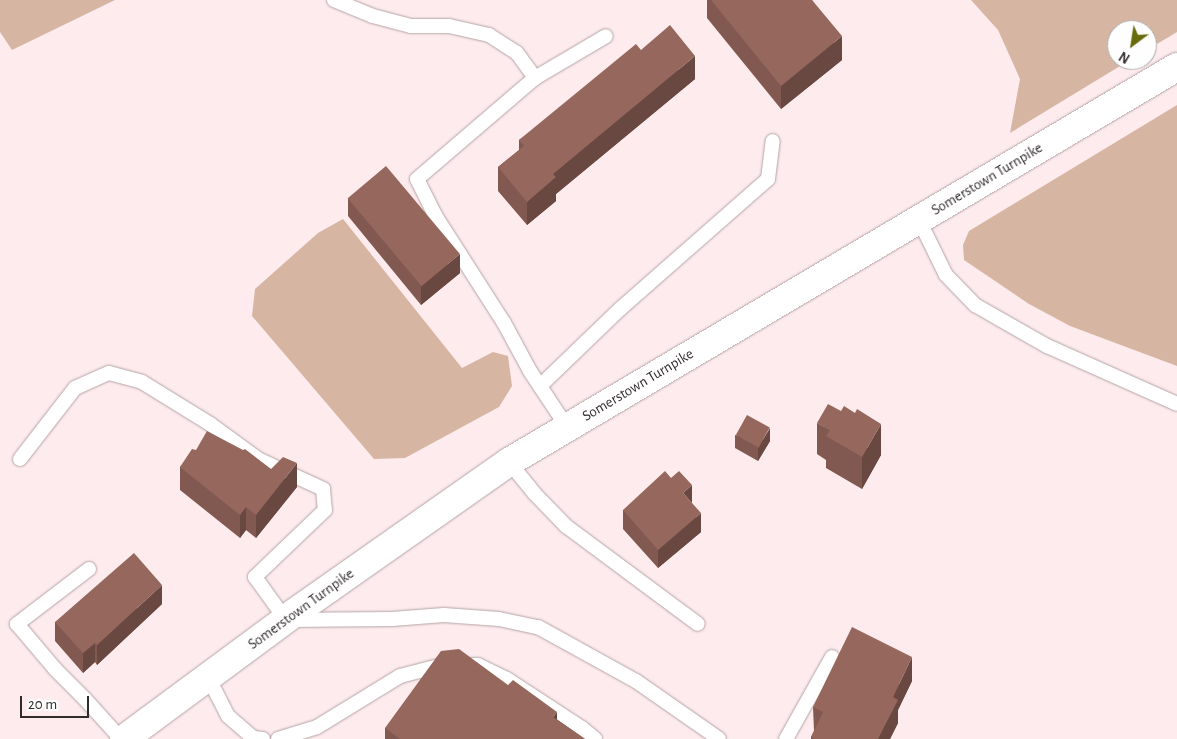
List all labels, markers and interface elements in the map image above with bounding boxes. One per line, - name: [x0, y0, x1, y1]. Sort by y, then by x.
- north arrow: [1107, 20, 1157, 70]
- text: N: [1117, 48, 1133, 66]
- street label: Somerstown Turnpike: [928, 139, 1046, 219]
- street label: Somerstown Turnpike: [579, 345, 697, 425]
- street label: Somerstown Turnpike: [245, 565, 357, 653]
- scale bar: [22, 686, 91, 718]
- text: 20 m: [28, 697, 57, 712]

